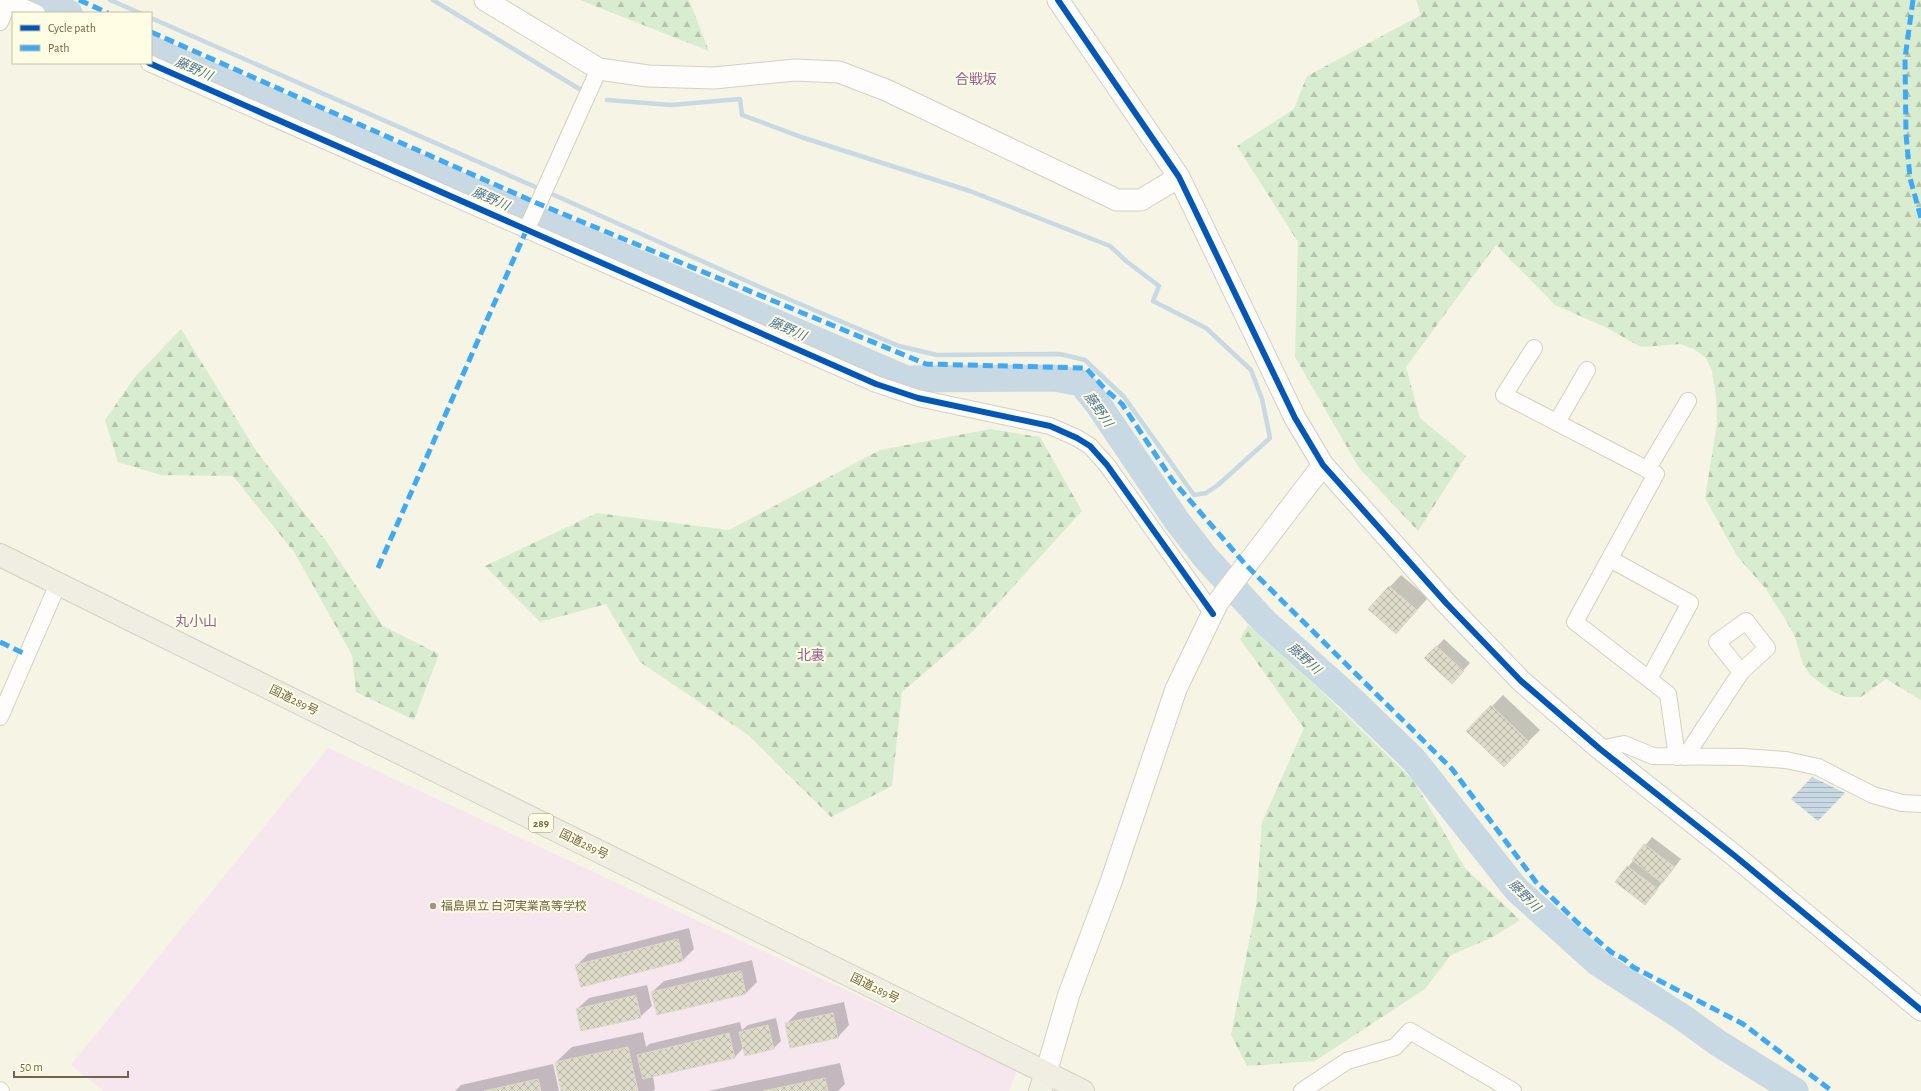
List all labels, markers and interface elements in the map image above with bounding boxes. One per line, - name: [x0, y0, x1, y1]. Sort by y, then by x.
- legend: [12, 12, 152, 64]
- text: Cycle path: [48, 22, 96, 35]
- text: Path: [48, 42, 70, 54]
- water label: 藤野川: [173, 55, 216, 84]
- district label: 合戦坂: [955, 71, 997, 87]
- water label: 藤野川: [470, 185, 513, 214]
- water label: 藤野川: [767, 315, 810, 344]
- water label: 藤野川: [1081, 390, 1116, 431]
- district label: 丸小山: [175, 614, 217, 629]
- water label: 藤野川: [1285, 640, 1325, 678]
- district label: 北裏: [797, 647, 825, 663]
- street label: 国道289号: [268, 682, 321, 717]
- road number: 289: [529, 814, 553, 832]
- street label: 国道289号: [558, 826, 611, 861]
- water label: 藤野川: [1506, 877, 1544, 916]
- place label: 福島県立 白河実業高等学校: [441, 899, 587, 912]
- marker: 福島県立 白河実業高等学校: [428, 901, 438, 911]
- street label: 国道289号: [849, 970, 902, 1005]
- scale bar: [14, 1053, 128, 1079]
- text: 50 m: [20, 1061, 43, 1073]

